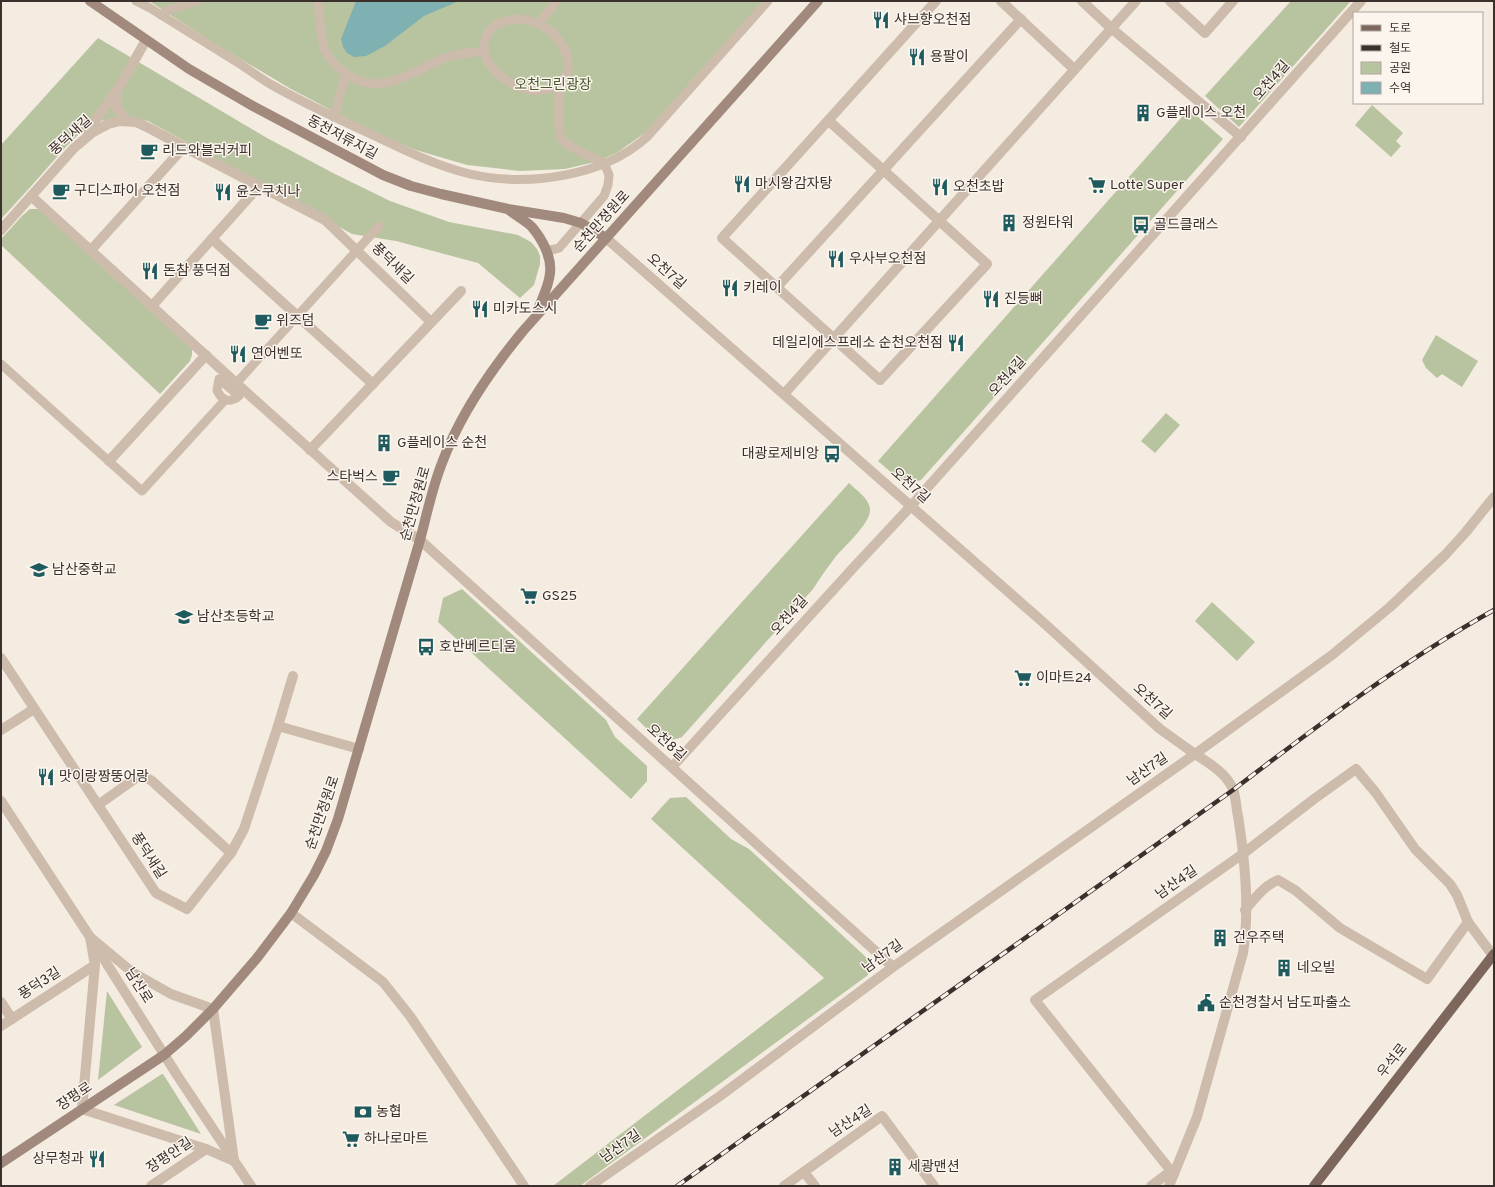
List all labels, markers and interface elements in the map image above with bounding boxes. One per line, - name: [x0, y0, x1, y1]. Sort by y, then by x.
- restaurant icon: 샤브향오천점: [871, 10, 891, 30]
- place label: 샤브향오천점: [894, 11, 971, 29]
- legend: [1353, 12, 1483, 104]
- text: 도로: [1389, 21, 1411, 37]
- text: 철도: [1389, 41, 1411, 57]
- restaurant icon: 용팔이: [907, 47, 927, 67]
- place label: 용팔이: [930, 49, 969, 66]
- street label: 오천4길: [1249, 57, 1294, 104]
- text: 공원: [1389, 61, 1411, 77]
- park label: 오천그린광장: [514, 76, 592, 94]
- text: 수역: [1389, 81, 1411, 97]
- building icon: G플레이스 오천: [1133, 103, 1153, 123]
- place label: G플레이스 오천: [1156, 104, 1246, 122]
- street label: 동천저류지길: [304, 111, 381, 164]
- street label: 풍덕새길: [46, 112, 96, 160]
- cafe icon: 리드와블러커피: [139, 141, 159, 161]
- place label: 리드와블러커피: [162, 143, 252, 160]
- restaurant icon: 마시왕감자탕: [732, 174, 752, 194]
- supermarket icon: Lotte Super: [1087, 175, 1107, 195]
- place label: 마시왕감자탕: [755, 176, 832, 193]
- restaurant icon: 오천초밥: [930, 177, 950, 197]
- place label: Lotte Super: [1110, 177, 1185, 194]
- place label: 오천초밥: [953, 178, 1005, 196]
- cafe icon: 구디스파이 오천점: [51, 181, 71, 201]
- place label: 구디스파이 오천점: [74, 182, 180, 200]
- restaurant icon: 윤스쿠치나: [213, 182, 233, 202]
- place label: 윤스쿠치나: [236, 184, 301, 201]
- street label: 순천만정원로: [569, 187, 634, 256]
- building icon: 정원타워: [999, 213, 1019, 233]
- place label: 정원타워: [1022, 215, 1074, 232]
- bus stop icon: 골드클래스: [1131, 215, 1151, 235]
- place label: 골드클래스: [1154, 217, 1219, 234]
- street label: 풍덕새길: [368, 240, 416, 288]
- restaurant icon: 우사부오천점: [826, 249, 846, 269]
- street label: 오천7길: [643, 250, 690, 293]
- place label: 우사부오천점: [849, 250, 926, 268]
- restaurant icon: 돈참 풍덕점: [140, 261, 160, 281]
- place label: 돈참 풍덕점: [163, 263, 231, 280]
- restaurant icon: 키레이: [720, 278, 740, 298]
- place label: 키레이: [743, 280, 782, 297]
- restaurant icon: 진등뼈: [981, 289, 1001, 309]
- place label: 진등뼈: [1004, 291, 1043, 308]
- restaurant icon: 미카도스시: [470, 299, 490, 319]
- place label: 미카도스시: [493, 301, 557, 318]
- cafe icon: 위즈덤: [253, 311, 273, 331]
- place label: 위즈덤: [276, 313, 315, 330]
- restaurant icon: 데일리에스프레소 순천오천점: [946, 333, 966, 353]
- place label: 데일리에스프레소 순천오천점: [772, 334, 943, 352]
- restaurant icon: 연어벤또: [228, 344, 248, 364]
- place label: 연어벤또: [251, 346, 303, 363]
- street label: 오천4길: [985, 353, 1030, 400]
- building icon: G플레이스 순천: [374, 433, 394, 453]
- place label: G플레이스 순천: [397, 434, 487, 452]
- bus stop icon: 대광로제비앙: [822, 444, 842, 464]
- place label: 대광로제비앙: [742, 446, 819, 463]
- street label: 순천만정원로: [396, 464, 435, 543]
- street label: 오천7길: [887, 464, 934, 507]
- cafe icon: 스타벅스: [381, 467, 401, 487]
- place label: 스타벅스: [326, 469, 378, 486]
- school or university icon: 남산중학교: [29, 560, 49, 580]
- place label: 남산중학교: [52, 561, 117, 579]
- supermarket icon: GS25: [519, 586, 539, 606]
- place label: GS25: [542, 588, 577, 605]
- street label: 오천4길: [767, 592, 812, 639]
- school or university icon: 남산초등학교: [174, 607, 194, 627]
- place label: 남산초등학교: [197, 608, 274, 626]
- bus stop icon: 호반베르디움: [416, 637, 436, 657]
- place label: 호반베르디움: [439, 639, 516, 656]
- supermarket icon: 이마트24: [1013, 668, 1033, 688]
- place label: 이마트24: [1036, 670, 1092, 687]
- street label: 오천7길: [1129, 680, 1175, 724]
- street label: 오천8길: [643, 720, 690, 765]
- street label: 남산7길: [1124, 750, 1172, 790]
- restaurant icon: 맛이랑짱뚱어랑: [36, 767, 56, 787]
- place label: 맛이랑짱뚱어랑: [59, 769, 149, 786]
- street label: 순천만정원로: [301, 773, 344, 852]
- street label: 풍덕새길: [127, 830, 169, 882]
- street label: 남산4길: [1153, 862, 1201, 904]
- building icon: 건우주택: [1210, 928, 1230, 948]
- place label: 건우주택: [1233, 930, 1285, 947]
- street label: 남산7길: [859, 937, 907, 977]
- building icon: 네오빌: [1274, 958, 1294, 978]
- place label: 네오빌: [1297, 960, 1336, 977]
- street label: 풍덕3길: [16, 964, 64, 1004]
- street label: 남산로: [121, 965, 156, 1007]
- public building icon: 순천경찰서 남도파출소: [1196, 993, 1216, 1013]
- place label: 순천경찰서 남도파출소: [1219, 994, 1351, 1012]
- street label: 우석로: [1374, 1040, 1412, 1081]
- street label: 장평로: [54, 1079, 96, 1115]
- bank icon: 농협: [353, 1102, 373, 1122]
- street label: 남산4길: [827, 1102, 875, 1142]
- place label: 농협: [376, 1104, 402, 1121]
- street label: 남산7길: [597, 1127, 645, 1167]
- supermarket icon: 하나로마트: [341, 1129, 361, 1149]
- place label: 하나로마트: [364, 1131, 429, 1148]
- street label: 장평안길: [144, 1135, 196, 1177]
- restaurant icon: 상무청과: [87, 1149, 107, 1169]
- place label: 상무청과: [32, 1151, 84, 1168]
- building icon: 세광맨션: [885, 1157, 905, 1177]
- place label: 세광맨션: [908, 1159, 960, 1176]

